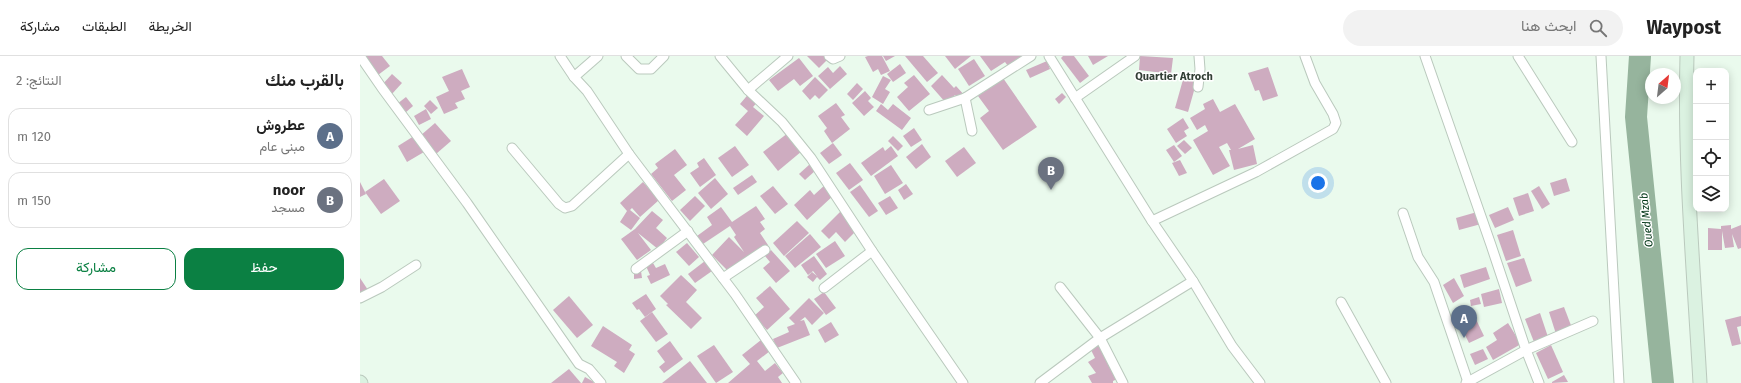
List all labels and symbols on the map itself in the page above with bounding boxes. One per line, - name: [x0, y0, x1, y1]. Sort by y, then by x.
- north arrow: [1645, 68, 1681, 104]
- district label: Quartier Atroch: [1135, 70, 1213, 83]
- pin: B: [1038, 157, 1064, 190]
- your location: [1308, 173, 1328, 193]
- water label: Oued Mzab: [1637, 192, 1656, 248]
- pin: A: [1451, 305, 1477, 338]

